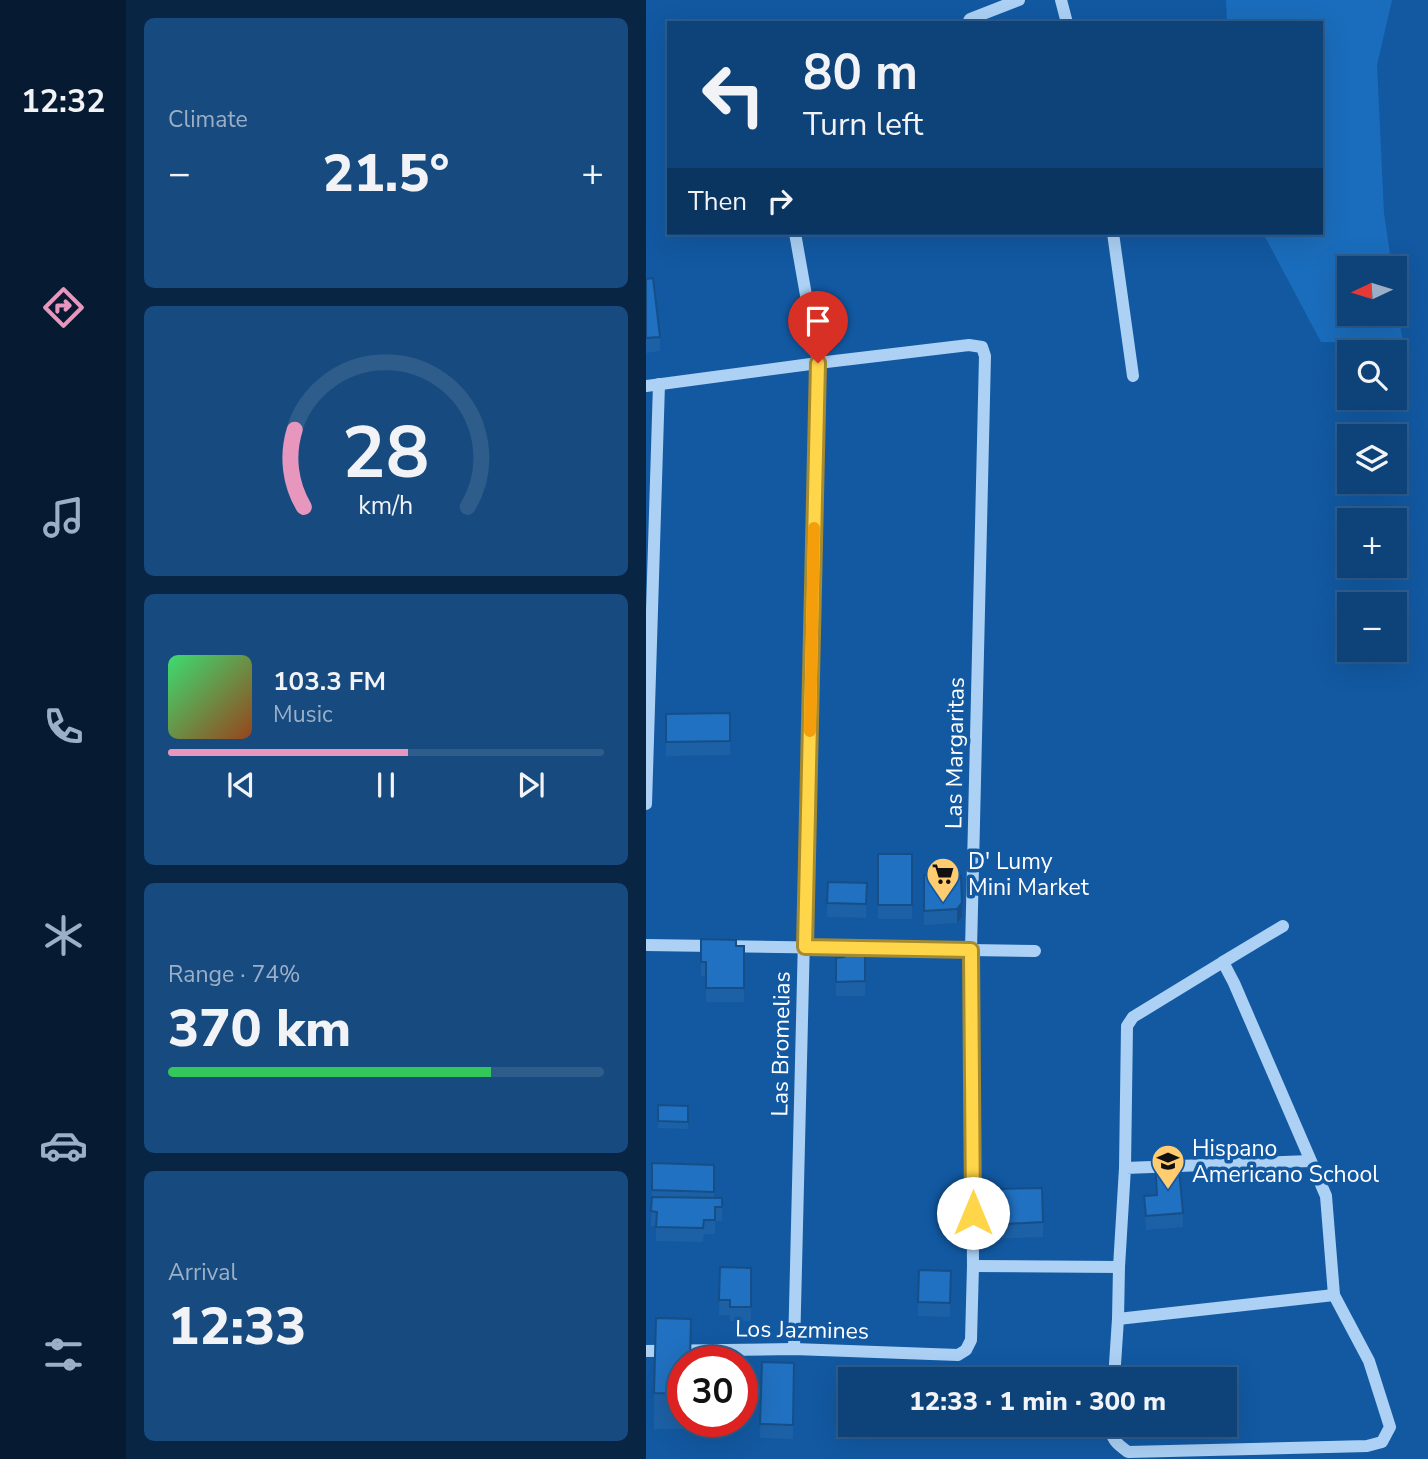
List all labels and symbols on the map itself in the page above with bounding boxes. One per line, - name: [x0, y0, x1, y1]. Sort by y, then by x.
- north arrow: [1337, 256, 1407, 326]
- pin: [788, 291, 848, 363]
- street label: Las Margaritas: [938, 677, 972, 829]
- place label: D' Lumy Mini Market: [968, 846, 1090, 903]
- supermarket icon: D' Lumy Mini Market: [924, 855, 962, 904]
- street label: Las Bromelias: [764, 971, 798, 1117]
- place label: Hispano Americano School: [1192, 1133, 1379, 1190]
- school or university icon: Hispano Americano School: [1149, 1142, 1187, 1191]
- position arrow: [936, 1176, 1010, 1250]
- street label: Los Jazmines: [735, 1313, 869, 1347]
- speed limit sign: 30: [667, 1346, 758, 1437]

